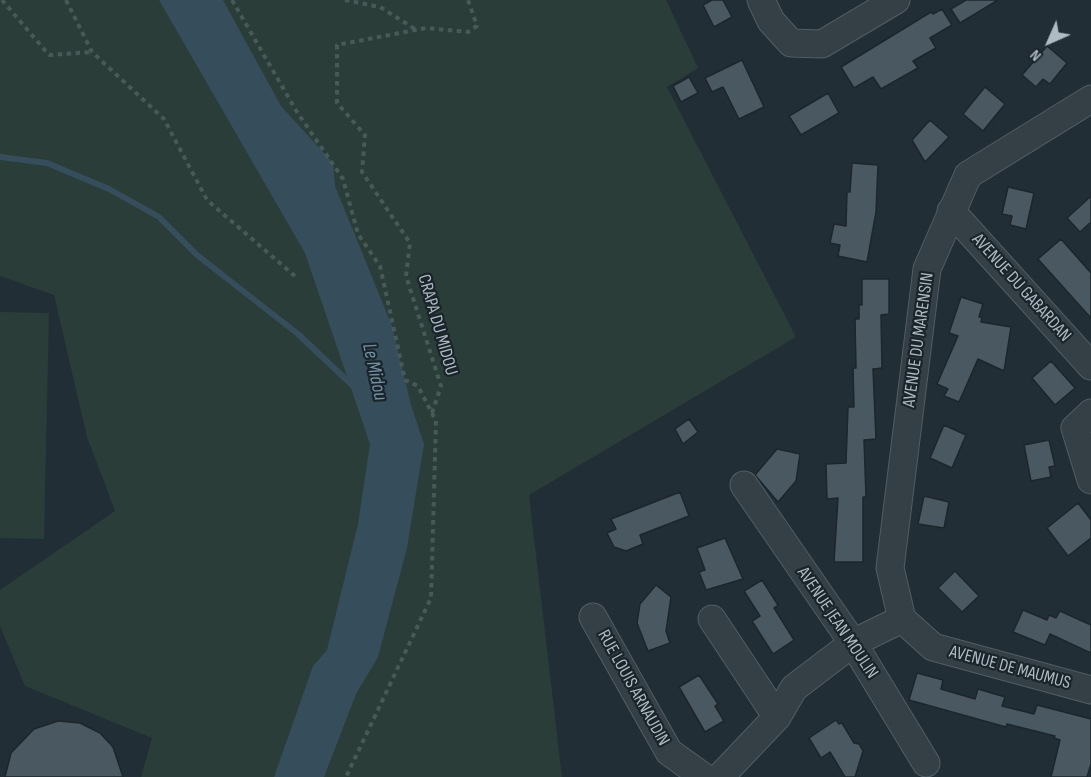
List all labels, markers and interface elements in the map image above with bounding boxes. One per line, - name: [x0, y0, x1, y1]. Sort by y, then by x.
- north arrow: [1019, 12, 1079, 72]
- text: N: [1026, 45, 1046, 65]
- street label: AVENUE DU GABARDAN: [967, 230, 1075, 346]
- street label: AVENUE DU MARENSIN: [899, 271, 939, 409]
- street label: CRAPA DU MIDOU: [412, 272, 462, 378]
- water label: Le Midou: [356, 341, 392, 403]
- street label: AVENUE JEAN MOULIN: [792, 563, 882, 683]
- street label: RUE LOUIS ARNAUDIN: [592, 626, 674, 750]
- street label: AVENUE DE MAUMUS: [947, 641, 1073, 695]

